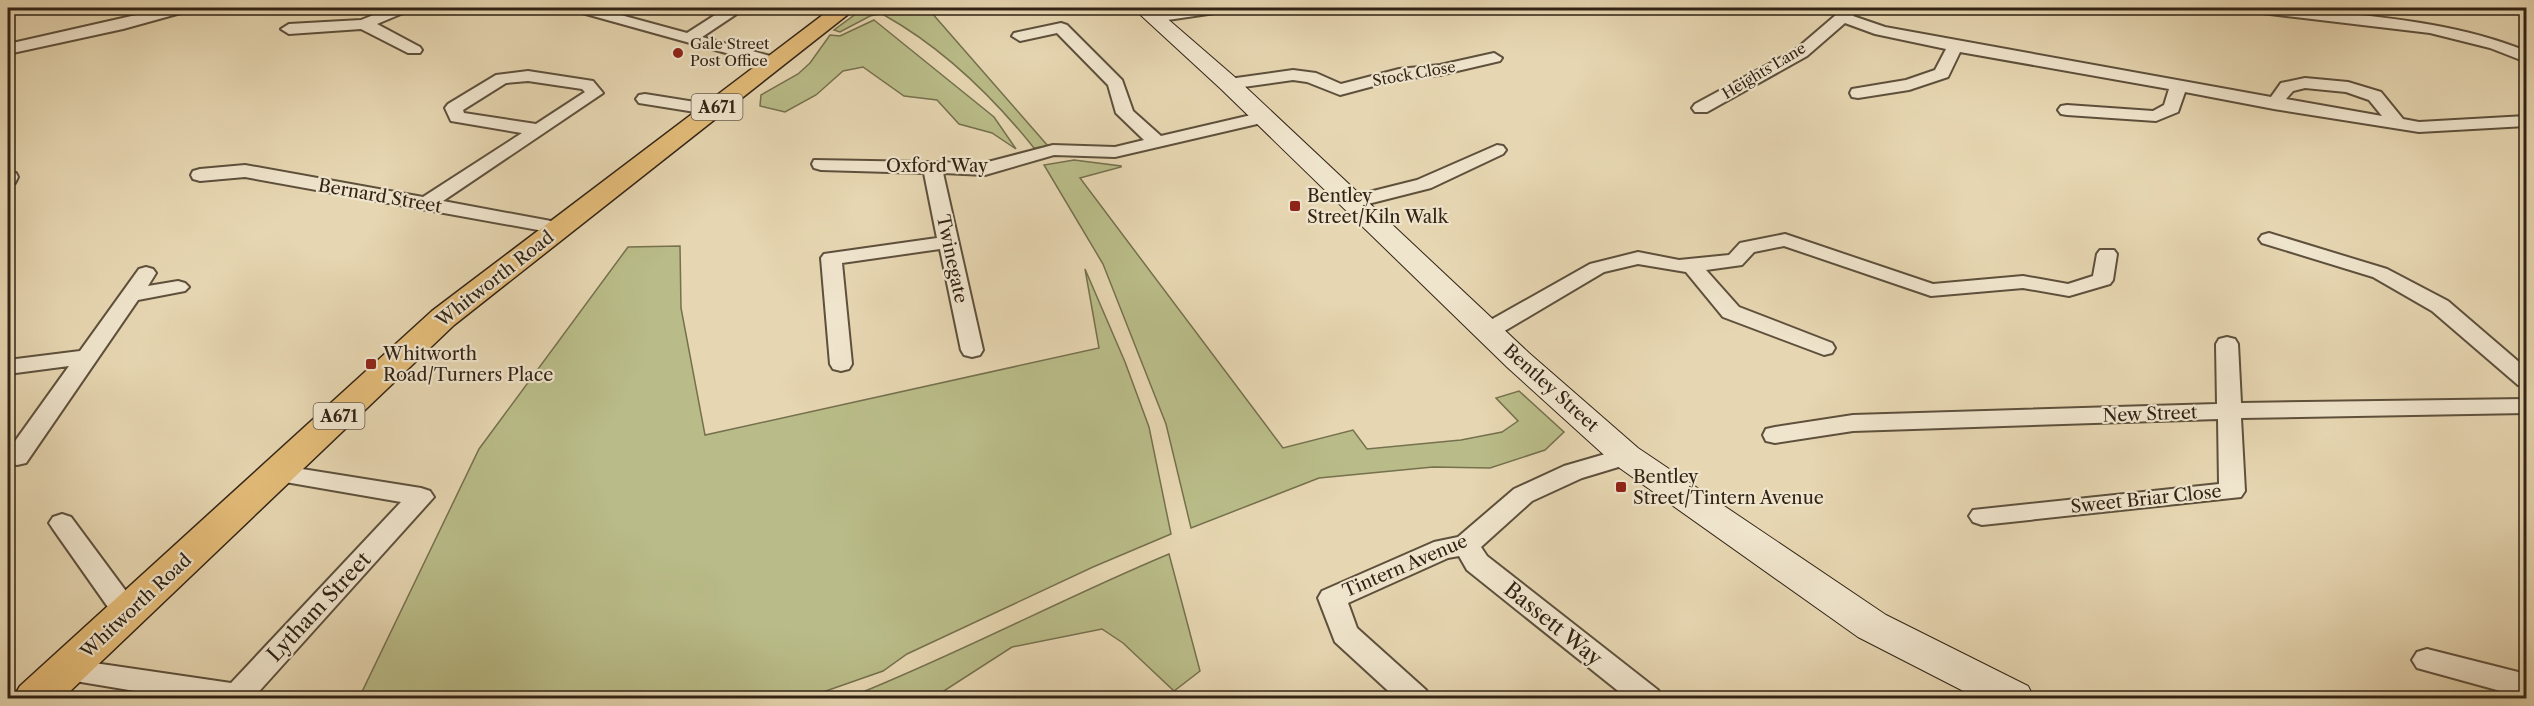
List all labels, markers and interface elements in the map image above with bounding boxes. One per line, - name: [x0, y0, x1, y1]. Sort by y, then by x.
- place label: Gale Street Post Office: [690, 34, 770, 70]
- street label: Heights Lane: [1719, 38, 1809, 103]
- marker: Gale Street Post Office: [671, 46, 685, 60]
- street label: Stock Close: [1371, 57, 1457, 90]
- road number: A671: [692, 94, 742, 120]
- street label: Oxford Way: [886, 155, 989, 177]
- street label: Bernard Street: [316, 174, 444, 218]
- place label: Bentley Street/Kiln Walk: [1307, 185, 1450, 228]
- marker: Bentley Street/Kiln Walk: [1288, 199, 1302, 213]
- street label: Twinegate: [932, 213, 972, 305]
- street label: Whitworth Road: [431, 226, 558, 332]
- street label: Bentley Street: [1499, 339, 1604, 437]
- place label: Whitworth Road/Turners Place: [382, 343, 553, 386]
- marker: Whitworth Road/Turners Place: [364, 357, 378, 371]
- street label: New Street: [2102, 401, 2198, 427]
- road number: A671: [314, 403, 364, 429]
- place label: Bentley Street/Tintern Avenue: [1633, 466, 1824, 509]
- marker: Bentley Street/Tintern Avenue: [1614, 480, 1628, 494]
- street label: Sweet Briar Close: [2069, 480, 2223, 518]
- street label: Tintern Avenue: [1339, 530, 1471, 602]
- street label: Lytham Street: [262, 546, 376, 667]
- street label: Whitworth Road: [75, 549, 196, 664]
- street label: Bassett Way: [1499, 577, 1608, 671]

